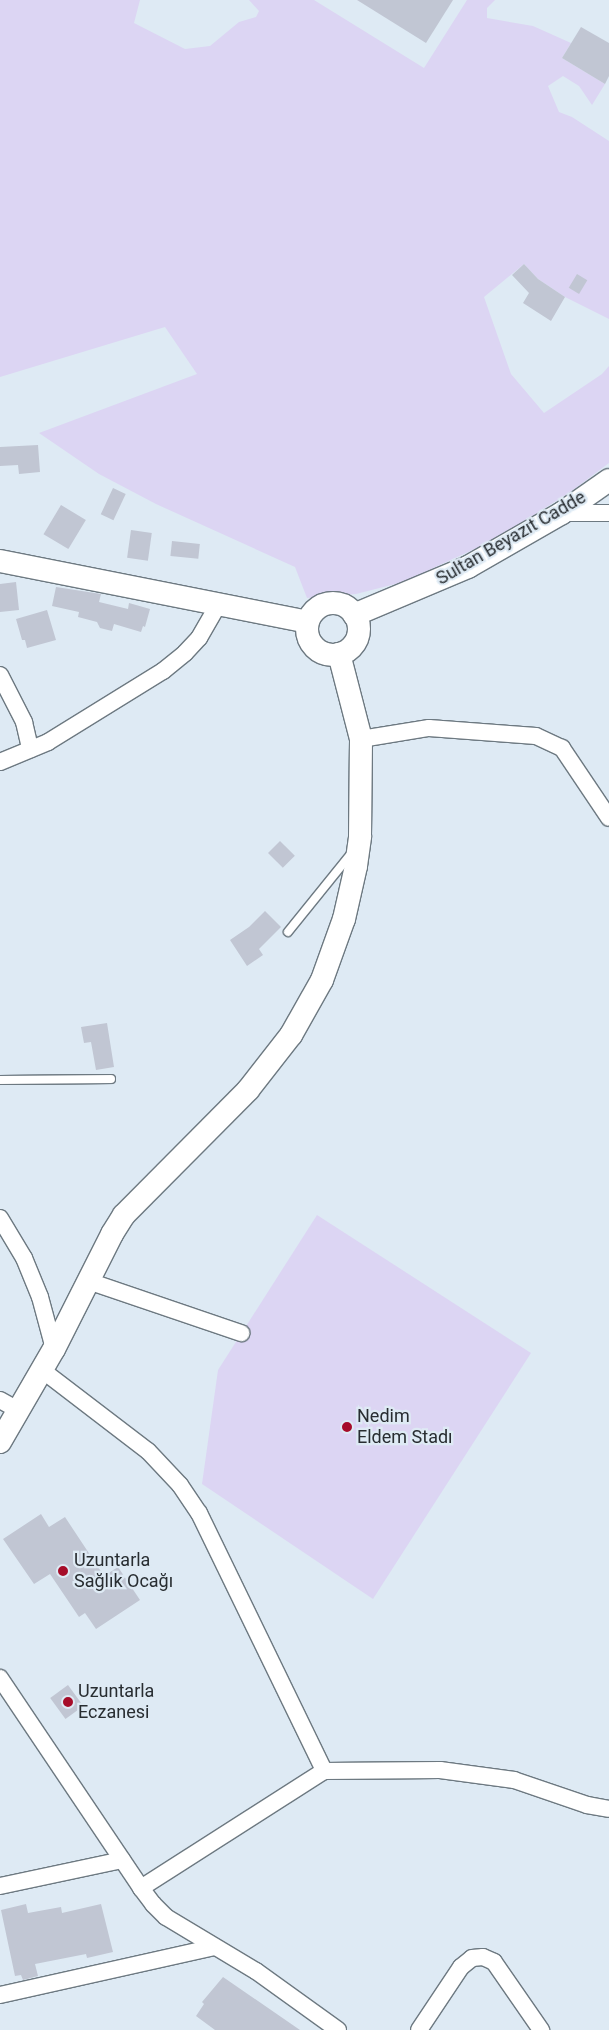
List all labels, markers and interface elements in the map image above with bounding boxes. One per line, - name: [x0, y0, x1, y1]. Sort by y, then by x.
- street label: Sultan Beyazıt Cadde: [432, 486, 590, 590]
- place label: Nedim Eldem Stadı: [357, 1406, 453, 1448]
- marker: Nedim Eldem Stadı: [341, 1421, 353, 1433]
- place label: Uzuntarla Sağlık Ocağı: [74, 1550, 173, 1592]
- marker: Uzuntarla Sağlık Ocağı: [56, 1564, 70, 1578]
- place label: Uzuntarla Eczanesi: [78, 1681, 154, 1724]
- marker: Uzuntarla Eczanesi: [62, 1696, 74, 1708]

